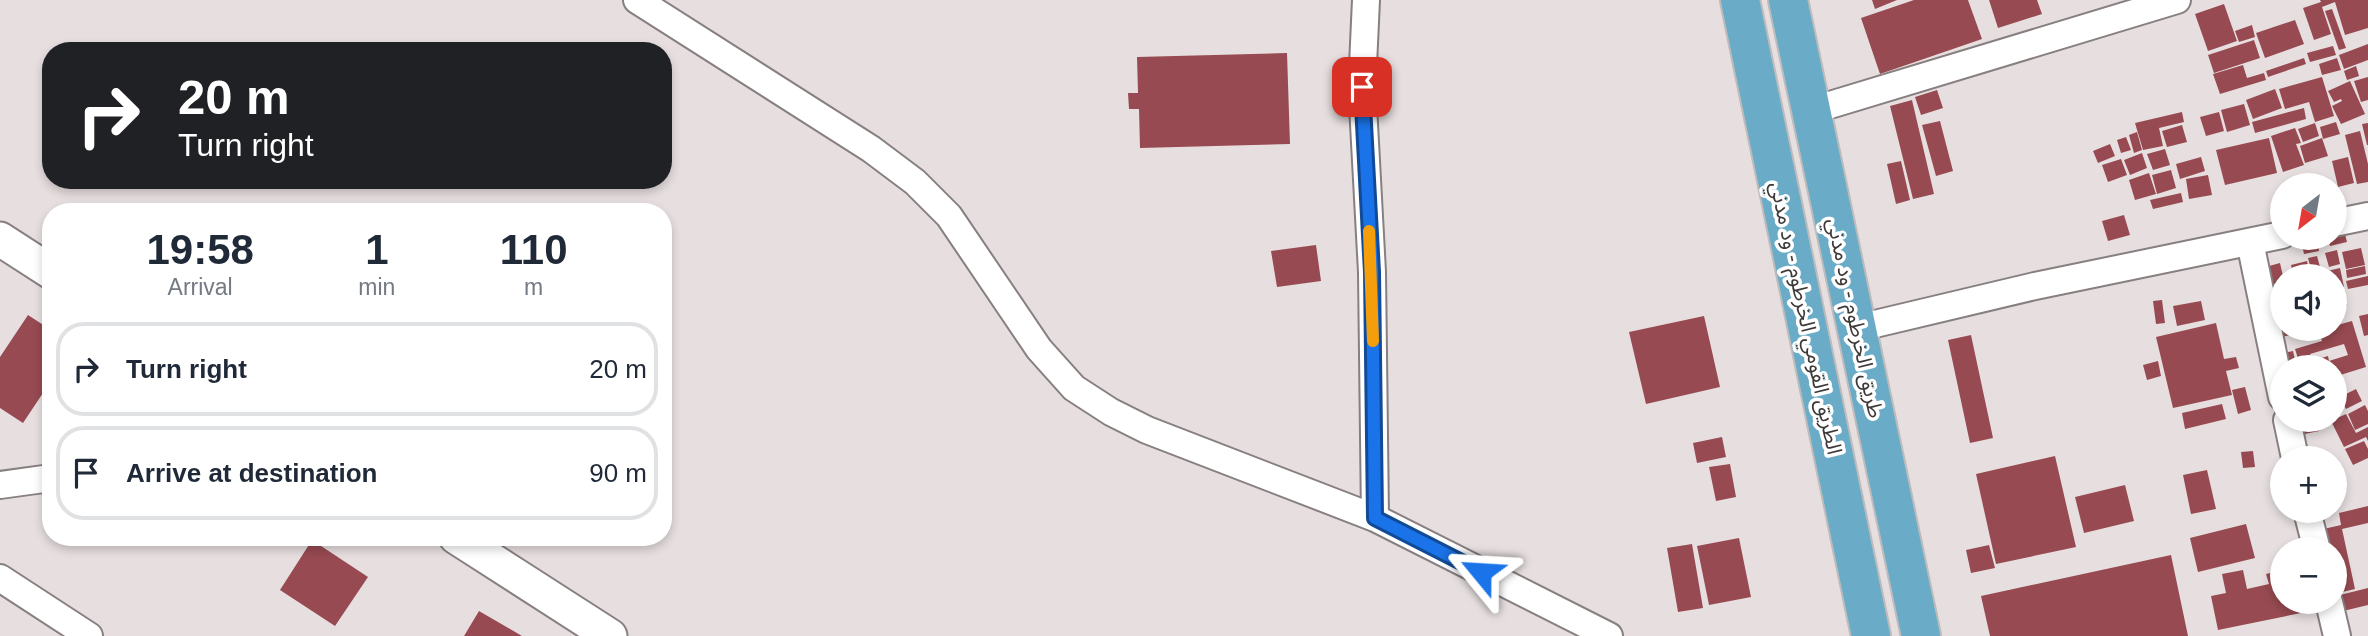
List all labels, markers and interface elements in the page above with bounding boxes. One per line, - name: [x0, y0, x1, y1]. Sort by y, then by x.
- pin: [1332, 57, 1392, 117]
- icon: arrive: [1343, 68, 1381, 106]
- icon: right: [63, 70, 154, 161]
- text: 20 m: [178, 70, 290, 124]
- text: Turn right: [178, 127, 314, 163]
- north arrow: [2270, 173, 2347, 250]
- map controls: [2270, 173, 2347, 614]
- street label: الطريق القومي الخرطوم - ود مدني: [1761, 179, 1847, 457]
- street label: طريق الخرطوم - ود مدني: [1818, 216, 1888, 421]
- text: 19:58: [146, 226, 254, 273]
- text: 1: [365, 226, 389, 273]
- text: 110: [500, 226, 568, 273]
- button: sound: [2270, 264, 2347, 341]
- text: Arrival: [168, 274, 233, 300]
- text: min: [358, 274, 395, 300]
- text: m: [524, 274, 543, 300]
- icon: right: [67, 350, 105, 388]
- text: Turn right: [126, 354, 247, 384]
- text: 20 m: [589, 354, 647, 384]
- button: layers: [2270, 355, 2347, 432]
- button: +: [2270, 446, 2347, 523]
- icon: arrive: [67, 454, 105, 492]
- text: Arrive at destination: [126, 458, 377, 488]
- text: 90 m: [589, 458, 647, 488]
- position arrow: [1444, 535, 1518, 609]
- button: −: [2270, 537, 2347, 614]

